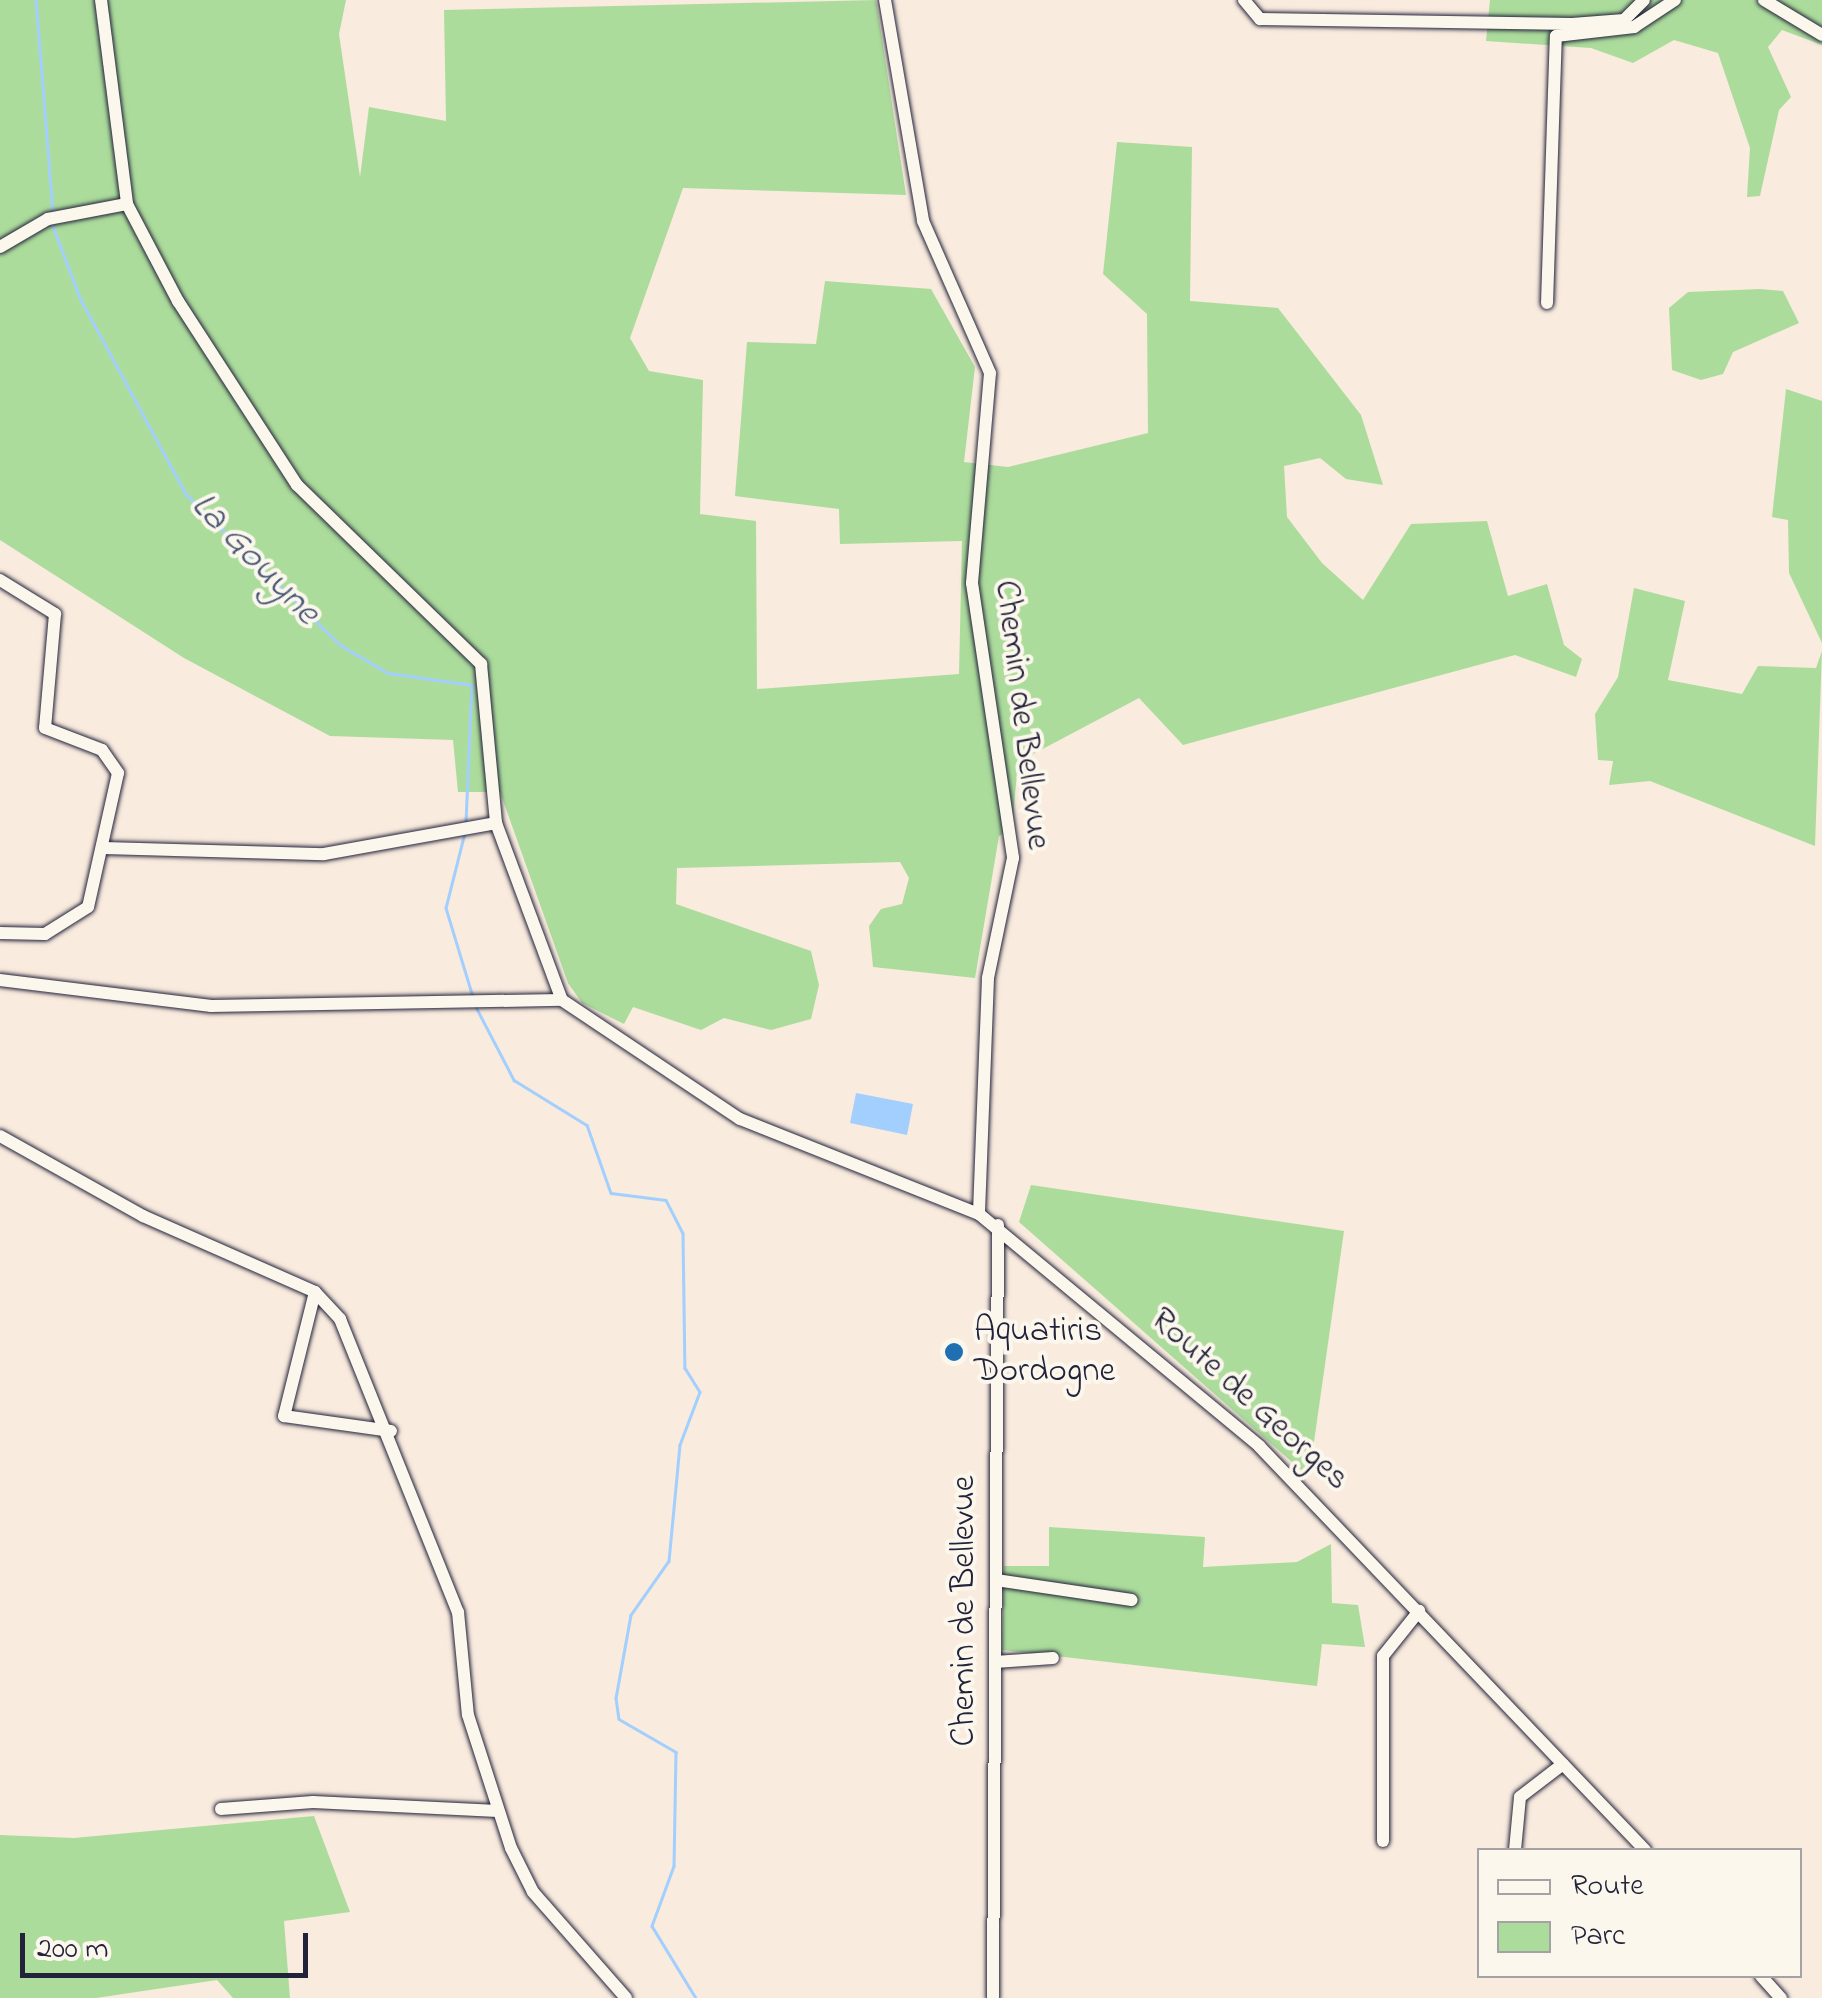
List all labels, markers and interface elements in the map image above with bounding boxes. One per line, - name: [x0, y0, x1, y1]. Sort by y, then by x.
- water label: La Gouyne: [180, 484, 328, 636]
- street label: Chemin de Bellevue: [984, 578, 1058, 852]
- street label: Route de Georges: [1141, 1300, 1357, 1500]
- place label: Aquatiris Dordogne: [974, 1311, 1115, 1393]
- marker: Aquatiris Dordogne: [943, 1341, 965, 1363]
- street label: Chemin de Bellevue: [944, 1476, 986, 1746]
- legend: [1477, 1848, 1802, 1978]
- text: Route: [1571, 1865, 1644, 1909]
- scale bar: [25, 1913, 312, 1975]
- text: Parc: [1571, 1915, 1625, 1959]
- text: 200 m: [37, 1928, 109, 1972]

